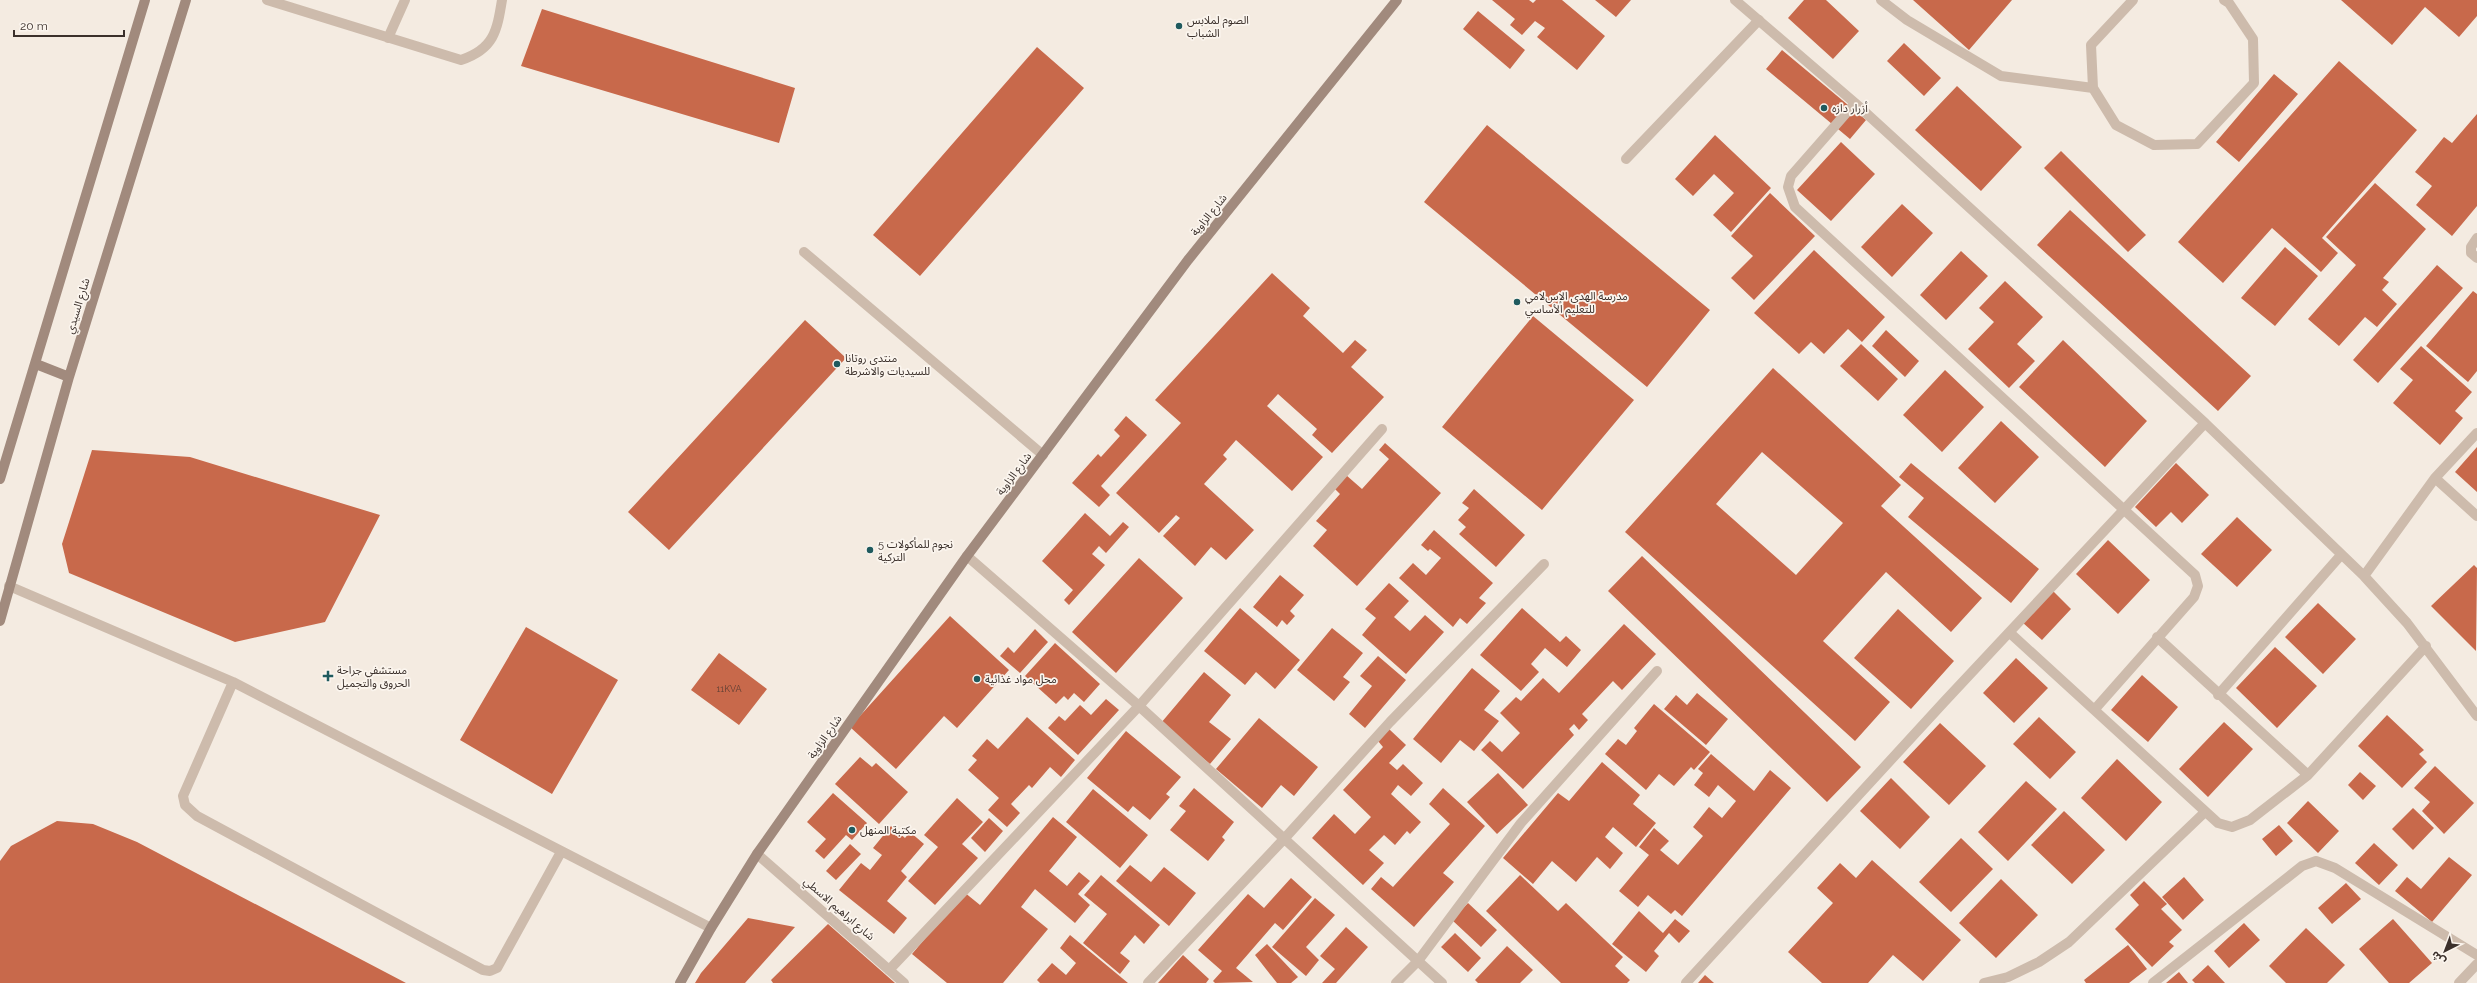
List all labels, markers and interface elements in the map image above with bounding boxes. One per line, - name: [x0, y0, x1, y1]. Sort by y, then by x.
- scale bar: [14, 12, 124, 38]
- place label: الصوم لملابس الشباب: [1187, 14, 1249, 40]
- text: 20 m: [20, 19, 48, 33]
- marker: الصوم لملابس الشباب: [1174, 21, 1184, 31]
- place label: أزرار دازه: [1832, 101, 1868, 115]
- marker: أزرار دازه: [1819, 103, 1829, 113]
- street label: شارع الزاوية: [1188, 191, 1231, 239]
- street label: شارع السيدي: [63, 276, 95, 336]
- place label: مدرسة الهدى الإسﻻمي للتعليم الأساسي: [1525, 290, 1628, 318]
- marker: مدرسة الهدى الإسﻻمي للتعليم الأساسي: [1512, 297, 1522, 307]
- place label: منتدى روتانا للسيديات والاشرطة: [845, 352, 930, 378]
- marker: منتدى روتانا للسيديات والاشرطة: [832, 359, 842, 369]
- street label: شارع الزاوية: [994, 450, 1035, 498]
- place label: 5 نجوم للمأكولات التركية: [878, 537, 953, 564]
- marker: 5 نجوم للمأكولات التركية: [865, 545, 875, 555]
- place label: مستشفي جراحة الحروق والتجميل: [337, 664, 410, 690]
- marker: مستشفي جراحة الحروق والتجميل: [322, 670, 334, 682]
- place label: محل مواد غذائية: [985, 673, 1057, 686]
- marker: محل مواد غذائية: [972, 674, 982, 684]
- house number: 11KVA: [716, 684, 742, 694]
- street label: شارع الزاوية: [805, 713, 846, 762]
- place label: مكتبة المنهل: [860, 824, 917, 837]
- marker: مكتبة المنهل: [847, 825, 857, 835]
- street label: شارع ابراهيم الاسطي: [799, 875, 877, 945]
- north arrow: [2425, 931, 2465, 971]
- text: ش: [2429, 948, 2449, 968]

